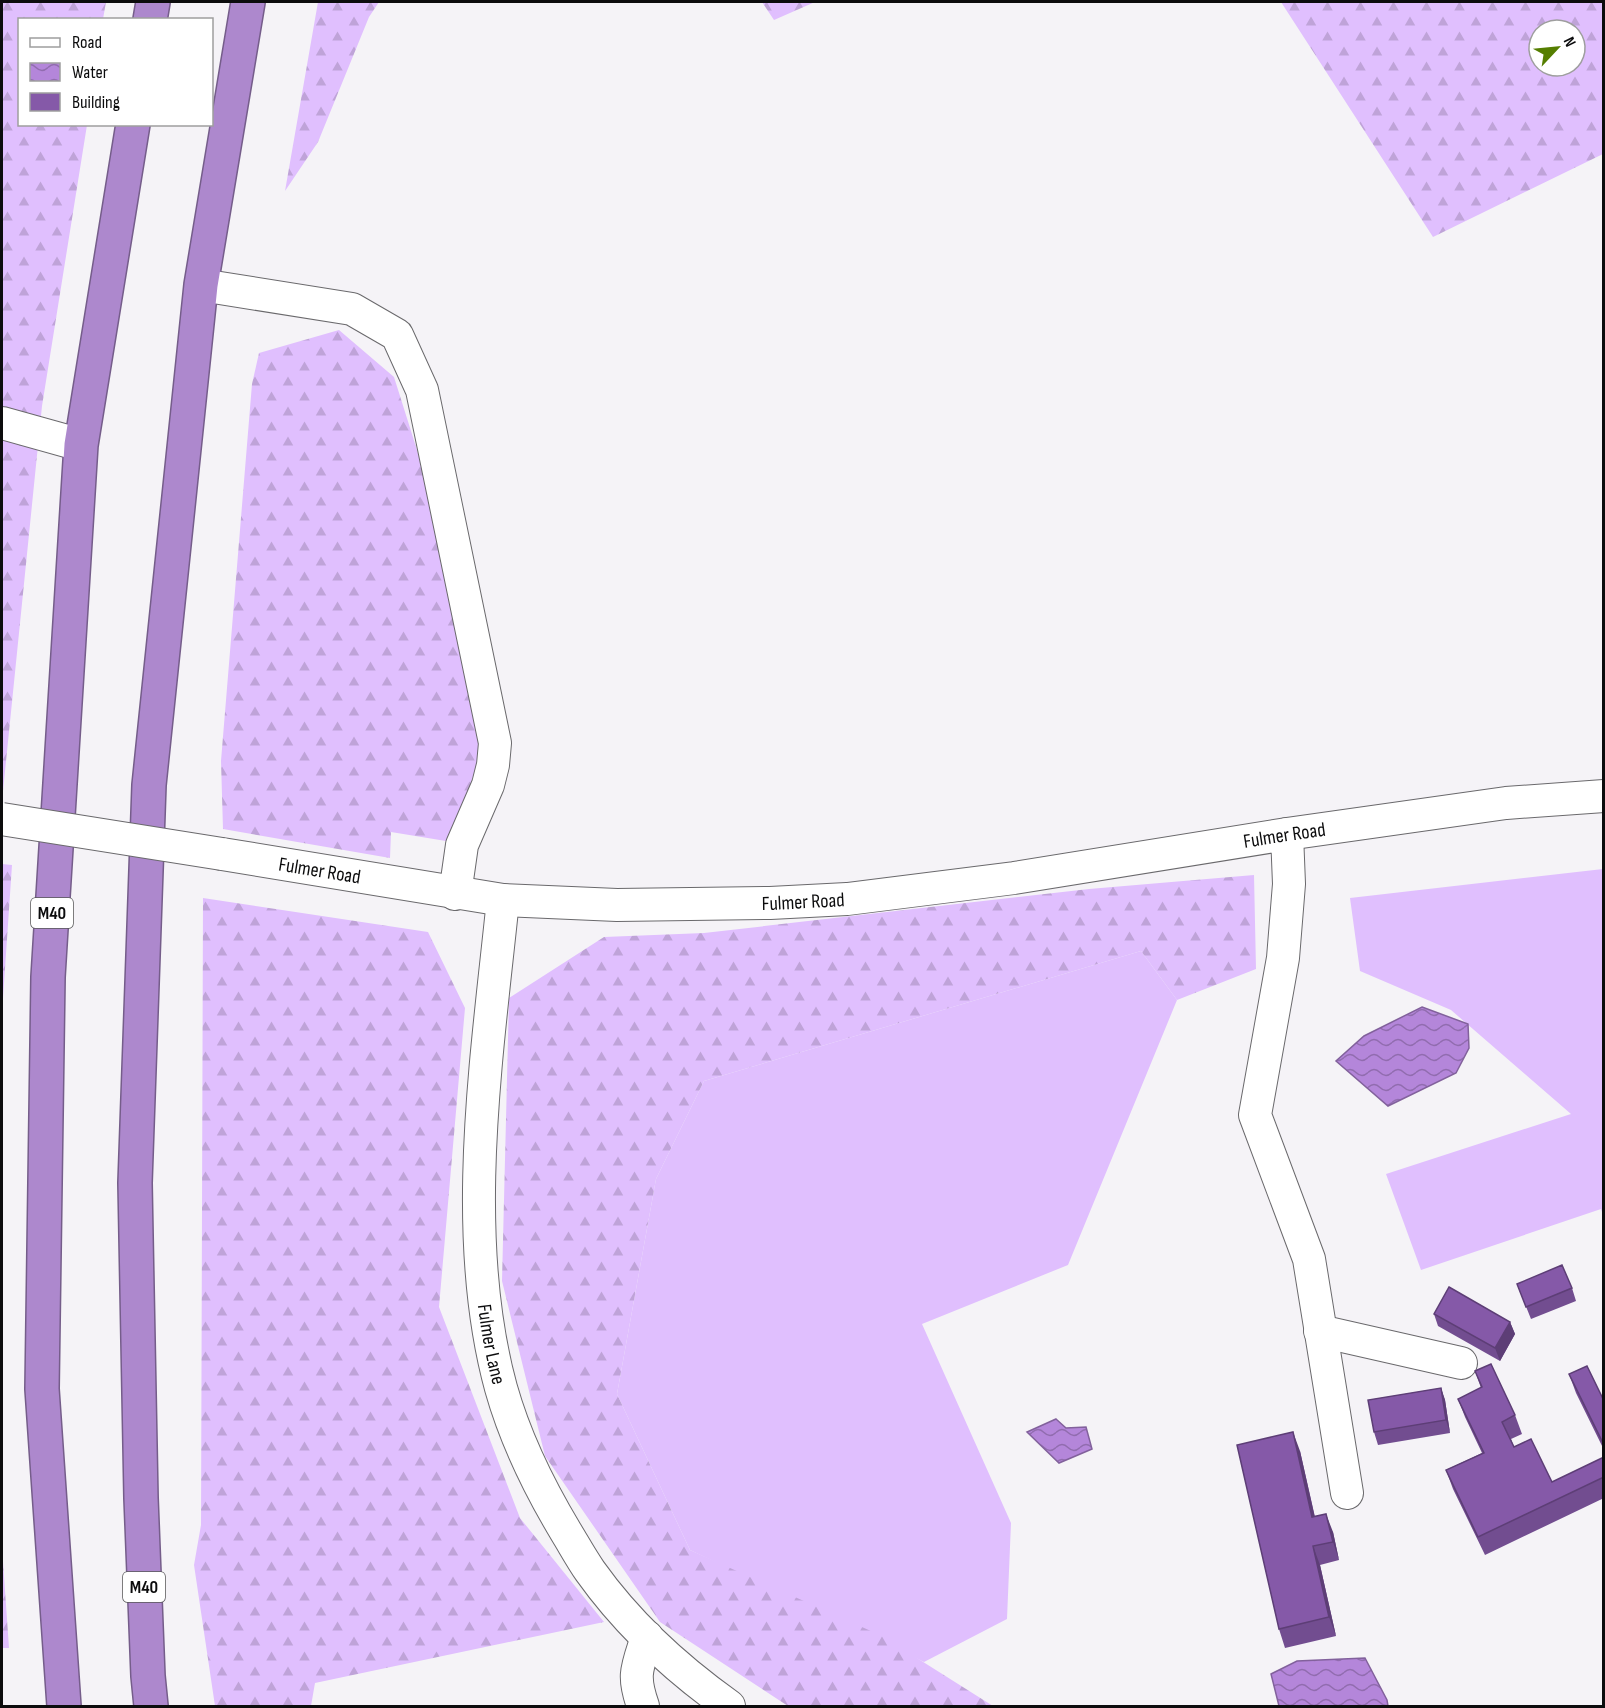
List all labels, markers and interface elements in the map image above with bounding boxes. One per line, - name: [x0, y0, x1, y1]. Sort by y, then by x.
- legend: [18, 18, 213, 126]
- north arrow: [1527, 18, 1587, 78]
- text: Road: [72, 32, 102, 53]
- text: N: [1559, 34, 1580, 50]
- text: Water: [72, 62, 108, 83]
- text: Building: [72, 92, 120, 113]
- street label: Fulmer Road: [1242, 818, 1327, 854]
- street label: Fulmer Road: [277, 852, 362, 890]
- street label: Fulmer Road: [762, 888, 845, 916]
- road number: M40: [31, 898, 73, 928]
- street label: Fulmer Lane: [472, 1303, 511, 1387]
- road number: M40: [123, 1572, 165, 1602]

